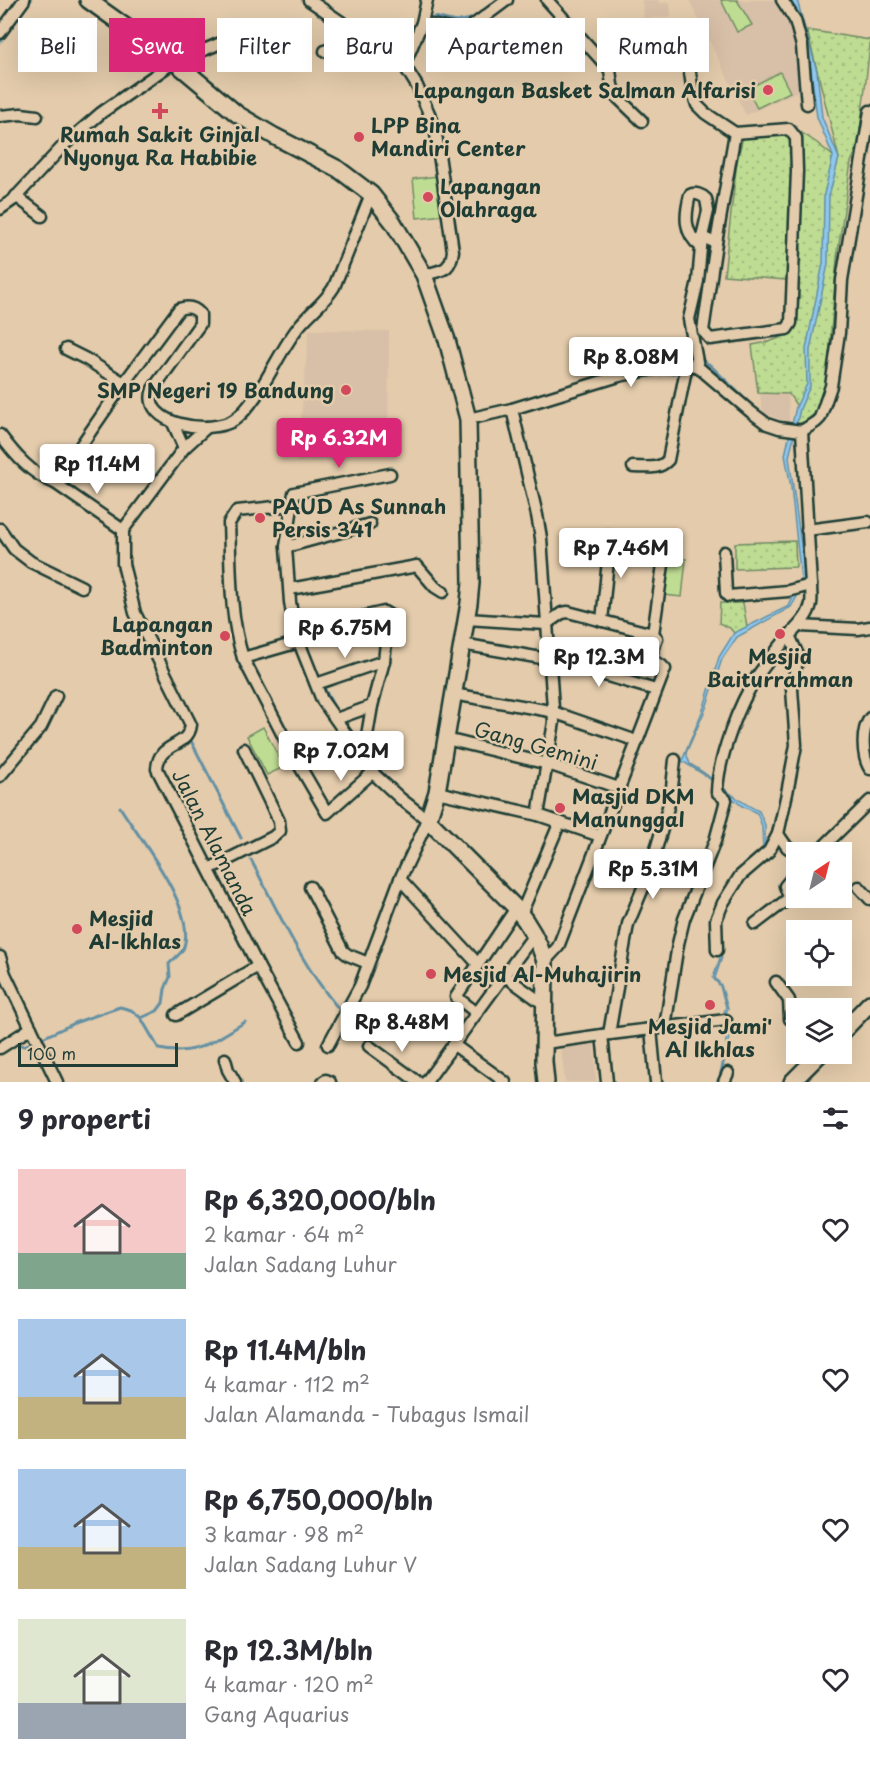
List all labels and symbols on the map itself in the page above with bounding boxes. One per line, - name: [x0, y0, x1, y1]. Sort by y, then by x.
- place label: Lapangan Basket Salman Alfarisi: [414, 75, 756, 105]
- marker: Lapangan Basket Salman Alfarisi: [761, 83, 775, 97]
- marker: Rumah Sakit Ginjal Nyonya Ra Habibie: [151, 102, 169, 120]
- place label: LPP Bina Mandiri Center: [371, 110, 526, 163]
- place label: Rumah Sakit Ginjal Nyonya Ra Habibie: [60, 119, 260, 172]
- marker: LPP Bina Mandiri Center: [352, 130, 366, 144]
- place label: Lapangan Olahraga: [440, 171, 541, 224]
- marker: Lapangan Olahraga: [421, 190, 435, 204]
- pin: Rp 8.08M: [569, 337, 693, 388]
- place label: SMP Negeri 19 Bandung: [97, 375, 334, 405]
- marker: SMP Negeri 19 Bandung: [339, 383, 353, 397]
- pin: Rp 6.32M: [277, 418, 401, 469]
- pin: Rp 11.4M: [35, 444, 159, 495]
- place label: PAUD As Sunnah Persis 341: [272, 491, 446, 544]
- marker: PAUD As Sunnah Persis 341: [253, 511, 267, 525]
- pin: Rp 7.46M: [559, 528, 683, 579]
- pin: Rp 6.75M: [283, 608, 407, 659]
- place label: Lapangan Badminton: [100, 609, 213, 662]
- marker: Mesjid Baiturrahman: [773, 627, 787, 641]
- marker: Lapangan Badminton: [218, 629, 232, 643]
- pin: Rp 12.3M: [537, 637, 661, 688]
- place label: Mesjid Baiturrahman: [707, 641, 853, 694]
- street label: Gang Gemini: [471, 713, 601, 777]
- pin: Rp 7.02M: [279, 731, 403, 782]
- street label: Jalan Alamanda: [165, 763, 265, 921]
- place label: Masjid DKM Manunggal: [572, 781, 695, 834]
- marker: Masjid DKM Manunggal: [553, 801, 567, 815]
- north arrow: [786, 842, 852, 908]
- pin: Rp 5.31M: [591, 849, 715, 900]
- place label: Mesjid Al-Ikhlas: [89, 903, 181, 956]
- marker: Mesjid Al-Ikhlas: [70, 922, 84, 936]
- place label: Mesjid Al-Muhajirin: [443, 959, 641, 989]
- marker: Mesjid Al-Muhajirin: [424, 967, 438, 981]
- marker: Mesjid Jami' Al Ikhlas: [703, 998, 717, 1012]
- pin: Rp 8.48M: [340, 1002, 464, 1053]
- place label: Mesjid Jami' Al Ikhlas: [648, 1011, 772, 1064]
- scale bar: [18, 1040, 178, 1068]

